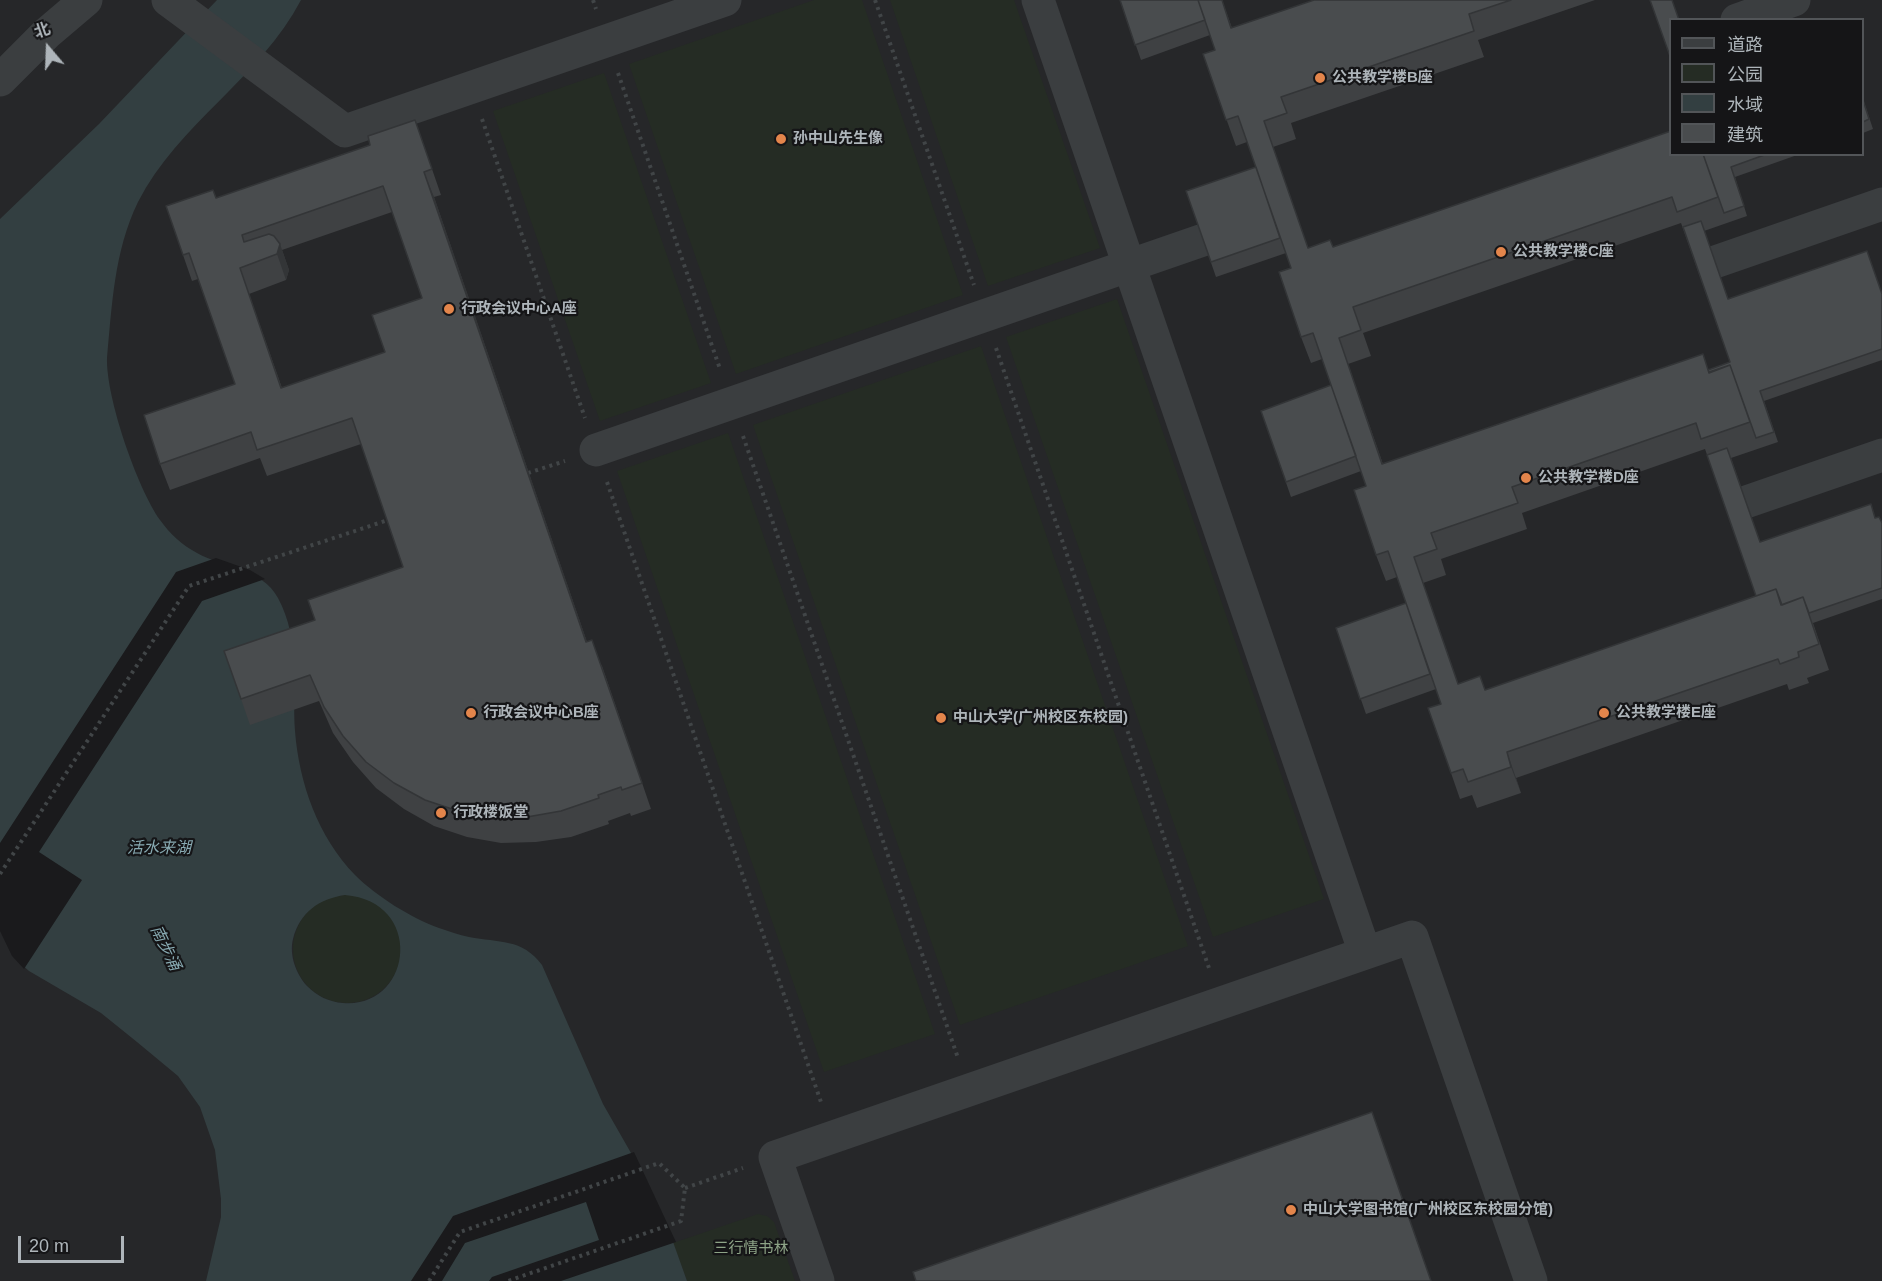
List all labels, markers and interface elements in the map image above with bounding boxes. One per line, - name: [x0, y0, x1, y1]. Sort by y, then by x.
- north arrow: [18, 18, 78, 78]
- legend: [1669, 18, 1864, 156]
- text: 北: [32, 20, 52, 41]
- text: 道路: [1727, 35, 1763, 55]
- text: 公园: [1727, 65, 1763, 85]
- place label: 公共教学楼B座: [1332, 69, 1433, 87]
- marker: 公共教学楼B座: [1313, 71, 1327, 85]
- text: 水域: [1727, 95, 1763, 115]
- text: 建筑: [1727, 125, 1763, 145]
- place label: 孙中山先生像: [793, 130, 883, 148]
- marker: 孙中山先生像: [774, 132, 788, 146]
- place label: 公共教学楼C座: [1513, 243, 1614, 261]
- marker: 公共教学楼C座: [1494, 245, 1508, 259]
- place label: 行政会议中心A座: [461, 300, 577, 318]
- marker: 行政会议中心A座: [442, 302, 456, 316]
- place label: 公共教学楼D座: [1538, 469, 1639, 487]
- marker: 公共教学楼D座: [1519, 471, 1533, 485]
- place label: 行政会议中心B座: [483, 704, 599, 722]
- place label: 公共教学楼E座: [1616, 704, 1716, 722]
- marker: 行政会议中心B座: [464, 706, 478, 720]
- marker: 公共教学楼E座: [1597, 706, 1611, 720]
- place label: 中山大学(广州校区东校园): [953, 709, 1128, 727]
- marker: 中山大学(广州校区东校园): [934, 711, 948, 725]
- place label: 行政楼饭堂: [453, 804, 528, 822]
- marker: 行政楼饭堂: [434, 806, 448, 820]
- water label: 活水来湖: [127, 839, 191, 859]
- water label: 南步涌: [146, 922, 184, 974]
- place label: 中山大学图书馆(广州校区东校园分馆): [1303, 1201, 1553, 1219]
- marker: 中山大学图书馆(广州校区东校园分馆): [1284, 1203, 1298, 1217]
- scale bar: [21, 1224, 128, 1262]
- text: 20 m: [29, 1236, 69, 1256]
- park label: 三行情书林: [714, 1240, 788, 1258]

